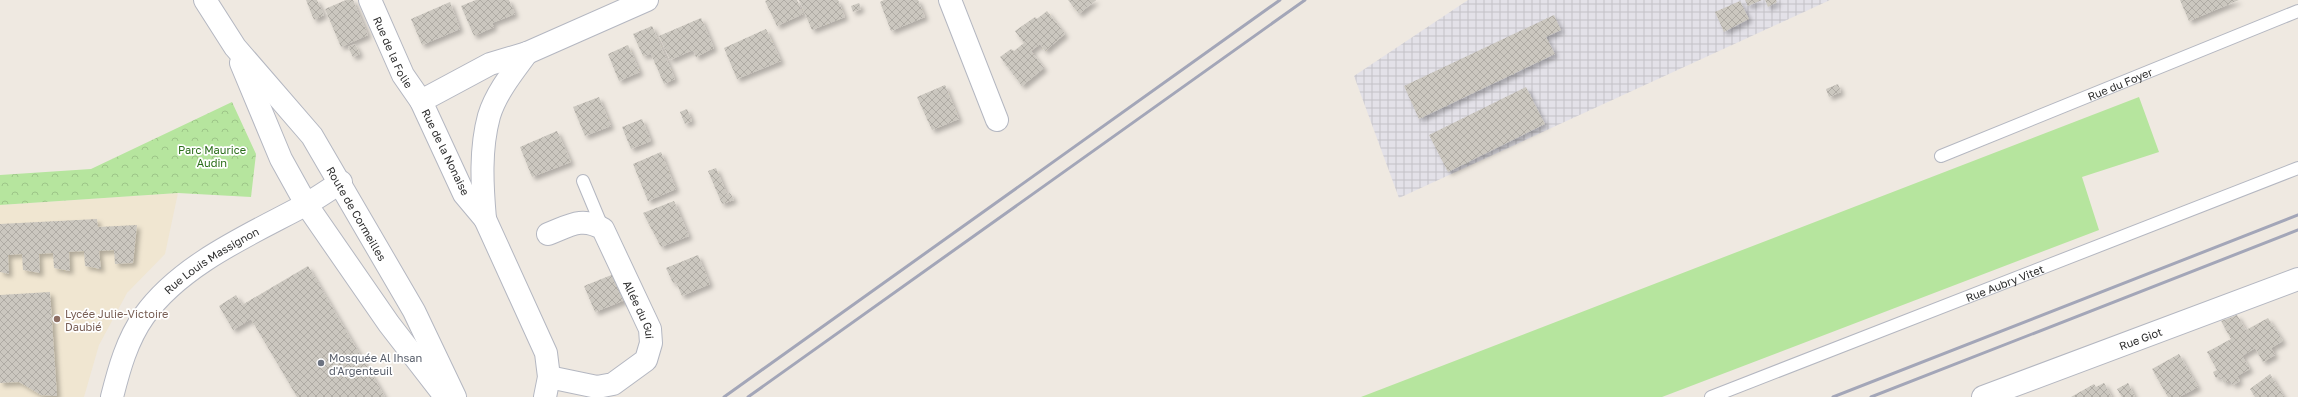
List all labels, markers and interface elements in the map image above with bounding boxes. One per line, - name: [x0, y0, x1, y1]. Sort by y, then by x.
- street label: Rue de la Folie: [371, 14, 416, 90]
- street label: Rue du Foyer: [2086, 64, 2155, 102]
- street label: Rue de la Nonaise: [419, 107, 473, 197]
- park label: Parc Maurice Audin: [178, 143, 246, 169]
- street label: Route de Cormeilles: [325, 164, 390, 263]
- street label: Rue Louis Massignon: [161, 224, 261, 296]
- street label: Rue Aubry Vitet: [1964, 261, 2045, 304]
- street label: Allée du Gui: [621, 278, 657, 339]
- place label: Lycée Julie-Victoire Daubié: [65, 307, 168, 333]
- marker: Lycée Julie-Victoire Daubié: [52, 314, 62, 324]
- street label: Rue Giot: [2117, 324, 2164, 352]
- place label: Mosquée Al Ihsan d'Argenteuil: [329, 351, 422, 377]
- marker: Mosquée Al Ihsan d'Argenteuil: [316, 358, 326, 368]

